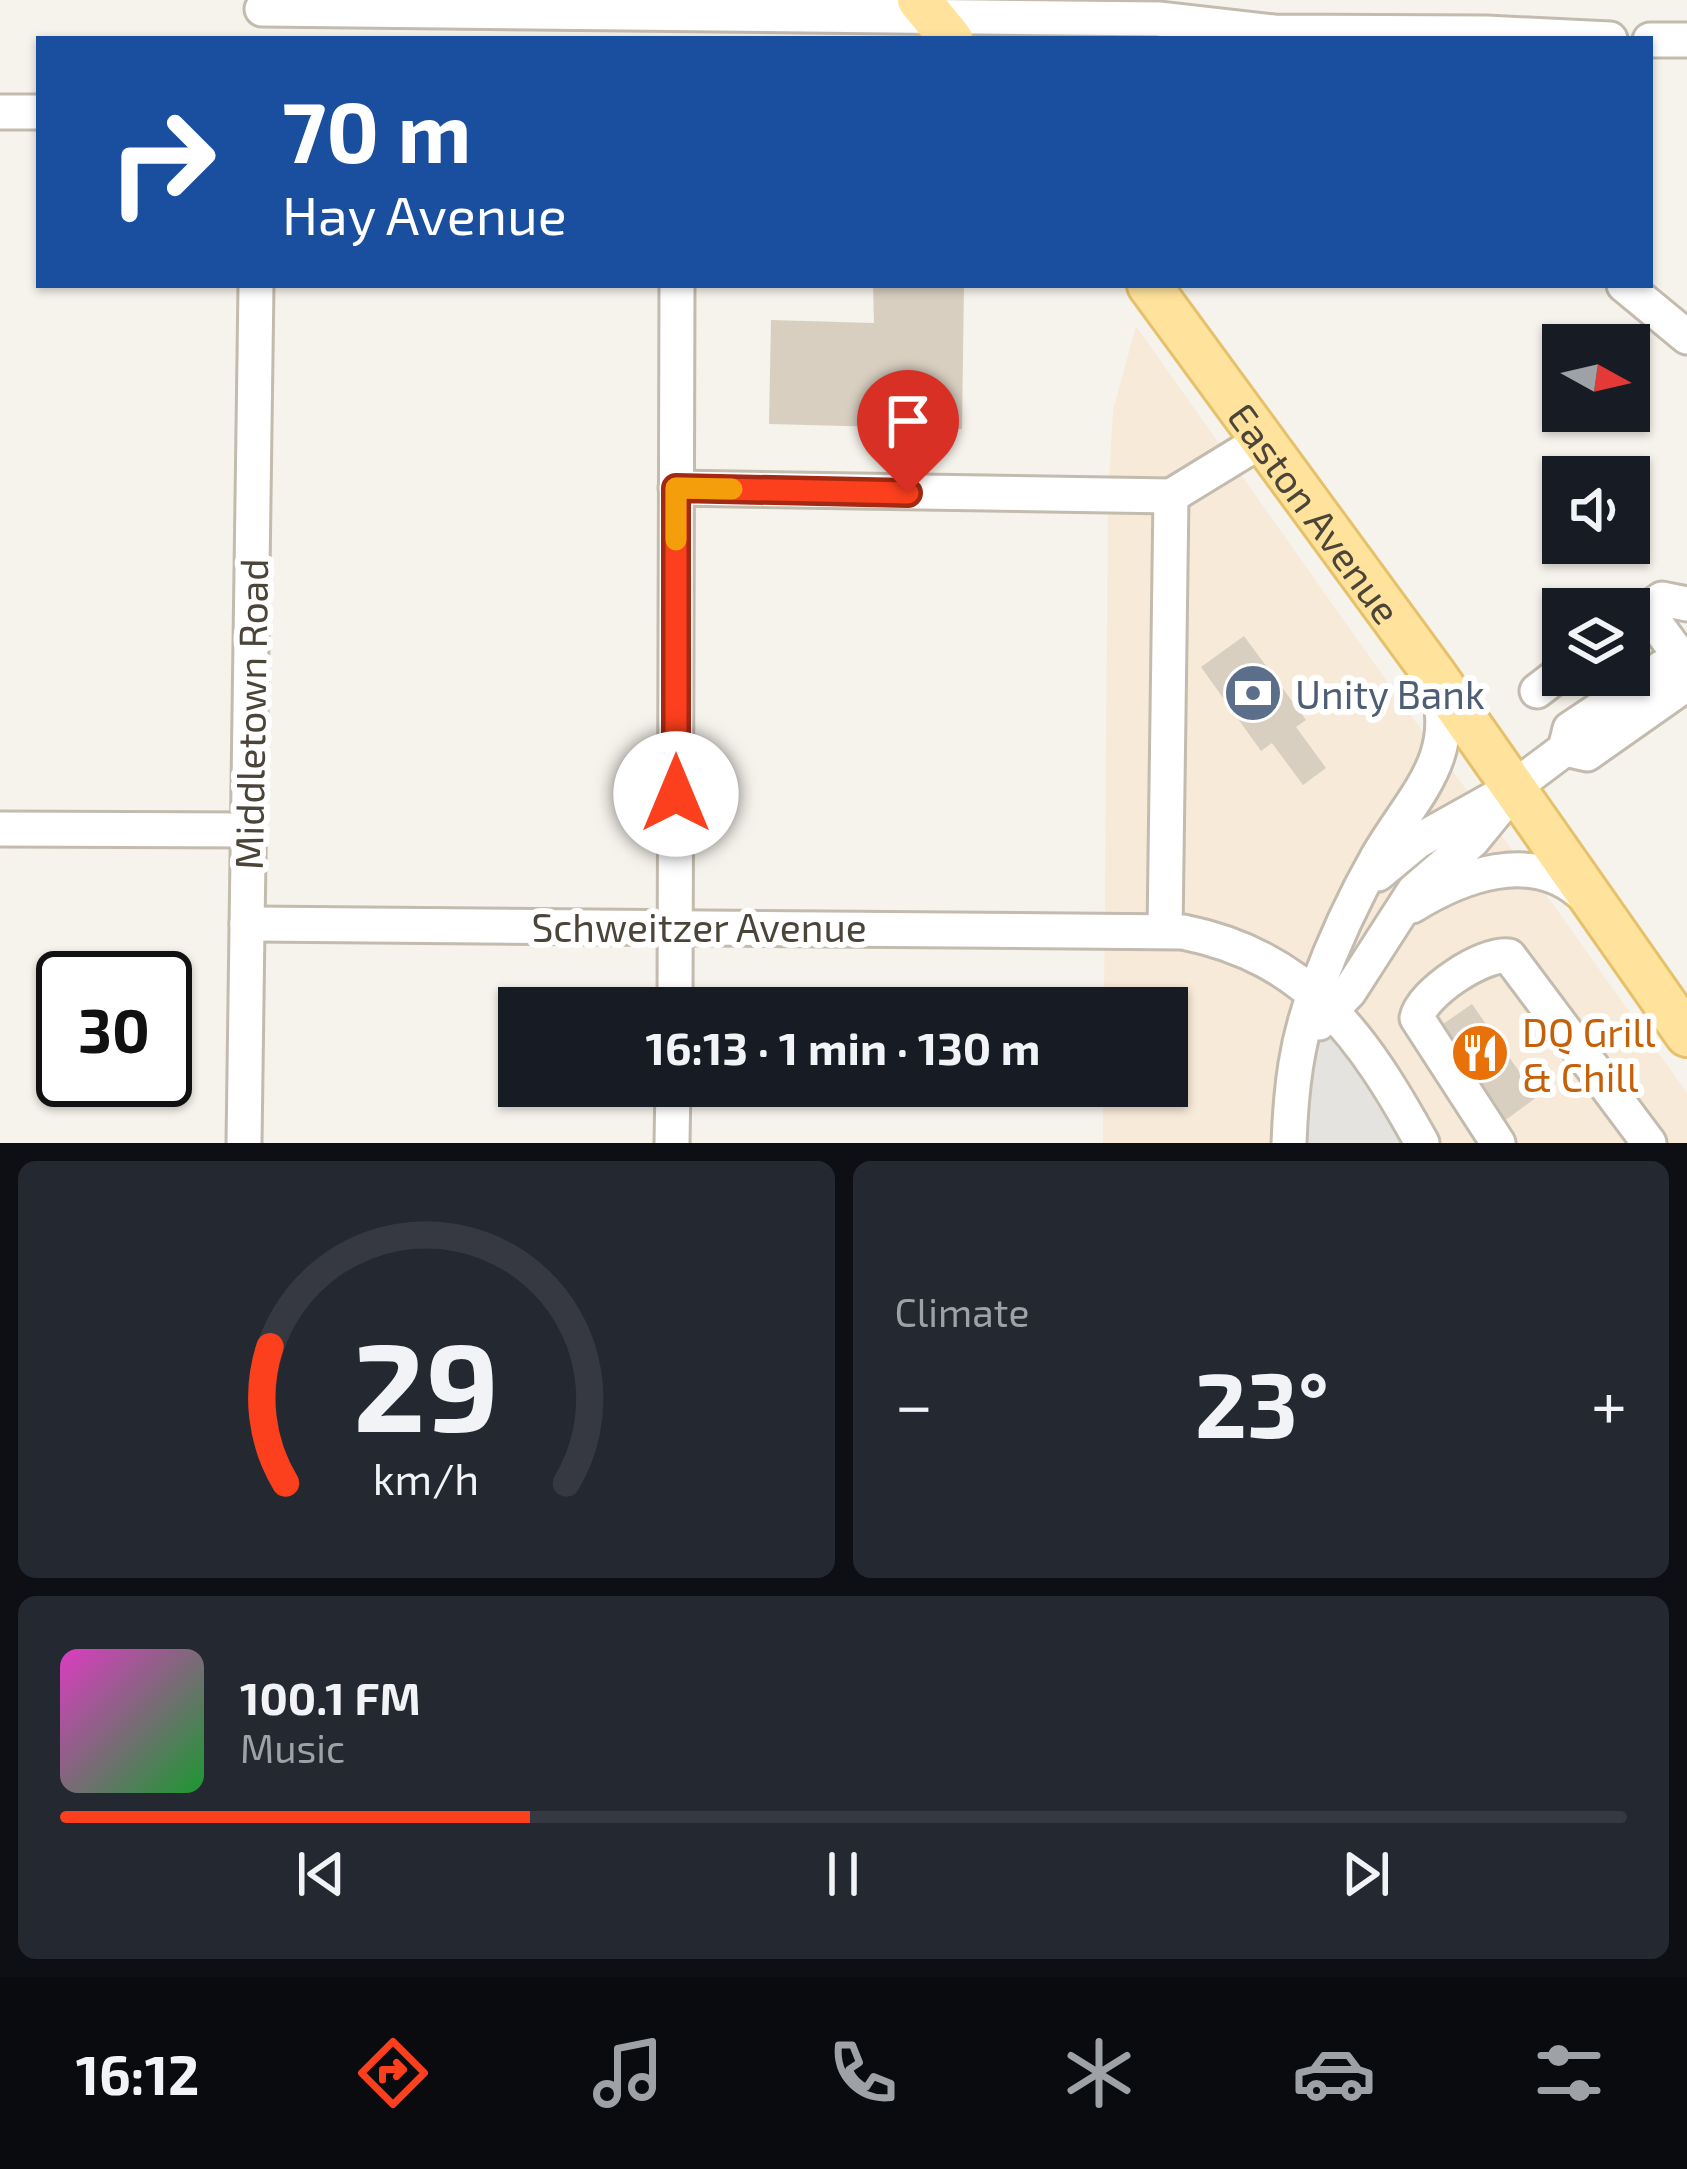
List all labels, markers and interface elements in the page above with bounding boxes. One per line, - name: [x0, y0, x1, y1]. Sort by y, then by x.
- text: 70 m: [282, 79, 472, 180]
- icon: right: [84, 84, 240, 240]
- text: Hay Avenue: [282, 181, 567, 246]
- north arrow: [1542, 324, 1650, 432]
- map controls: [1542, 324, 1650, 696]
- pin: [857, 370, 959, 493]
- icon: arrive: [875, 388, 941, 454]
- street label: Easton Avenue: [1220, 393, 1412, 632]
- button: sound: [1542, 456, 1650, 564]
- street label: Middletown Road: [224, 558, 276, 870]
- button: layers: [1542, 588, 1650, 696]
- bank icon: Unity Bank: [1222, 662, 1284, 724]
- place label: Unity Bank: [1295, 670, 1485, 717]
- position arrow: [613, 731, 739, 857]
- street label: Schweitzer Avenue: [531, 903, 867, 950]
- speed limit sign: 30: [36, 951, 192, 1107]
- place label: DQ Grill & Chill: [1522, 1008, 1656, 1100]
- text: 16:13 · 1 min · 130 m: [646, 1020, 1040, 1074]
- restaurant icon: DQ Grill & Chill: [1449, 1022, 1511, 1084]
- text: Climate: [895, 1288, 1029, 1335]
- text: 29: [353, 1307, 499, 1457]
- text: 23°: [1195, 1348, 1329, 1456]
- text: −: [895, 1363, 933, 1442]
- text: +: [1591, 1363, 1627, 1442]
- text: km/h: [373, 1451, 479, 1503]
- text: 100.1 FM: [240, 1670, 421, 1724]
- text: Music: [240, 1724, 345, 1771]
- icon: previous: [288, 1841, 354, 1907]
- icon: pause: [810, 1841, 876, 1907]
- icon: next: [1333, 1841, 1399, 1907]
- icon: directions: [351, 2031, 435, 2115]
- icon: music: [586, 2031, 670, 2115]
- icon: phone: [821, 2031, 905, 2115]
- icon: climate: [1057, 2031, 1141, 2115]
- icon: car: [1292, 2031, 1376, 2115]
- icon: filters: [1527, 2031, 1611, 2115]
- text: 16:12: [76, 2041, 199, 2106]

